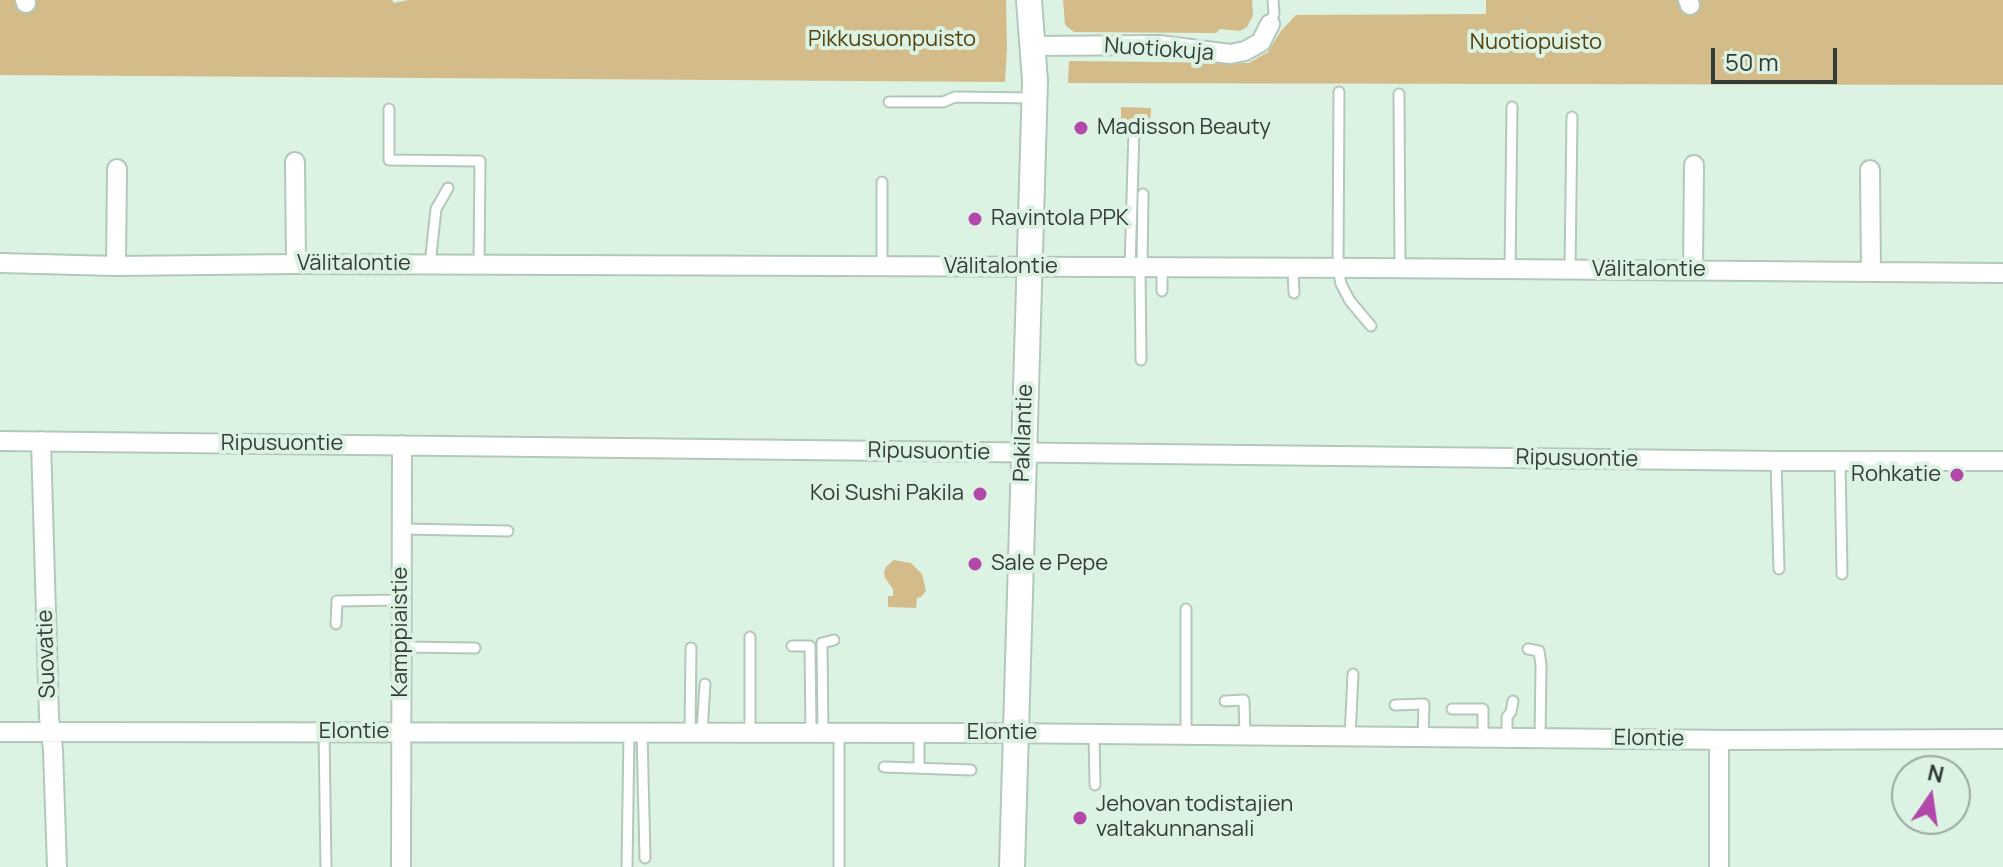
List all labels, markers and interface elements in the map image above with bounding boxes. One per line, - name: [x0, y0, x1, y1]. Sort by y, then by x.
- park label: Pikkusuonpuisto: [808, 27, 976, 53]
- park label: Nuotiopuisto: [1470, 30, 1602, 56]
- scale bar: [1715, 32, 1841, 82]
- street label: Nuotiokuja: [1103, 33, 1215, 67]
- text: 50 m: [1725, 45, 1779, 78]
- place label: Madisson Beauty: [1097, 115, 1271, 141]
- marker: Madisson Beauty: [1072, 119, 1090, 137]
- place label: Ravintola PPK: [991, 206, 1129, 232]
- marker: Ravintola PPK: [966, 210, 984, 228]
- street label: Välitalontie: [297, 251, 411, 277]
- street label: Välitalontie: [944, 254, 1058, 280]
- street label: Välitalontie: [1592, 257, 1706, 283]
- street label: Pakilantie: [1009, 383, 1039, 483]
- street label: Ripusuontie: [221, 431, 343, 457]
- street label: Ripusuontie: [867, 438, 991, 466]
- street label: Ripusuontie: [1515, 445, 1639, 473]
- place label: Rohkatie: [1851, 462, 1941, 488]
- marker: Rohkatie: [1948, 466, 1966, 484]
- place label: Koi Sushi Pakila: [810, 481, 964, 507]
- marker: Koi Sushi Pakila: [971, 485, 989, 503]
- place label: Sale e Pepe: [991, 551, 1108, 577]
- marker: Sale e Pepe: [966, 555, 984, 573]
- street label: Kamppiaistie: [388, 567, 414, 697]
- street label: Suovatie: [32, 609, 62, 699]
- street label: Elontie: [319, 719, 389, 745]
- street label: Elontie: [967, 720, 1037, 746]
- street label: Elontie: [1613, 725, 1685, 753]
- north arrow: [1891, 755, 1971, 835]
- text: N: [1925, 757, 1947, 790]
- place label: Jehovan todistajien valtakunnansali: [1096, 792, 1293, 844]
- marker: Jehovan todistajien valtakunnansali: [1071, 809, 1089, 827]

